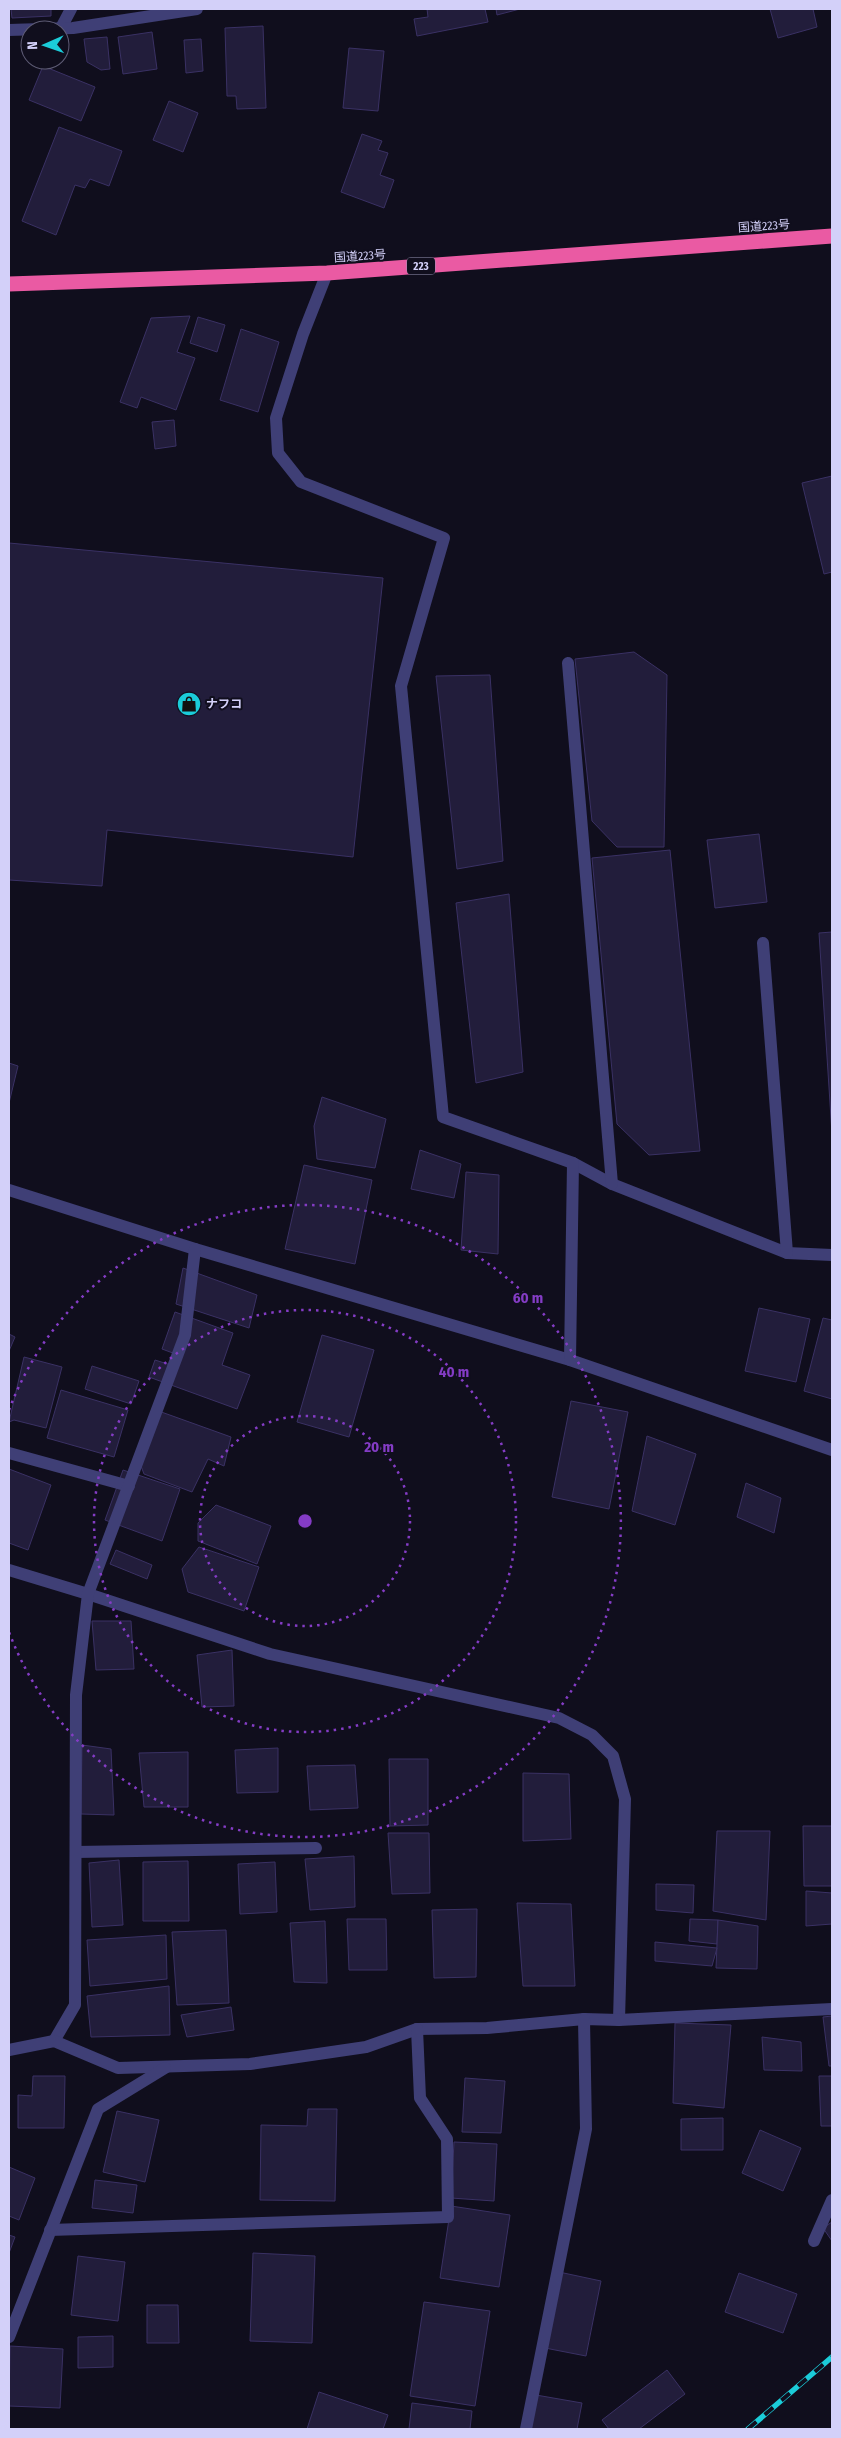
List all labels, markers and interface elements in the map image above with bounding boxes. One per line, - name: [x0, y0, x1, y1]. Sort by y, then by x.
- north arrow: [20, 20, 70, 70]
- text: N: [24, 41, 41, 50]
- street label: 国道223号: [738, 217, 790, 235]
- street label: 国道223号: [334, 247, 386, 265]
- road number: 223: [407, 258, 435, 274]
- shop icon: ナフコ: [176, 691, 202, 717]
- place label: ナフコ: [206, 697, 242, 711]
- text: 60 m: [513, 1289, 543, 1307]
- text: 40 m: [439, 1363, 469, 1381]
- text: 20 m: [363, 1438, 394, 1456]
- centre of rings: [296, 1512, 314, 1530]

